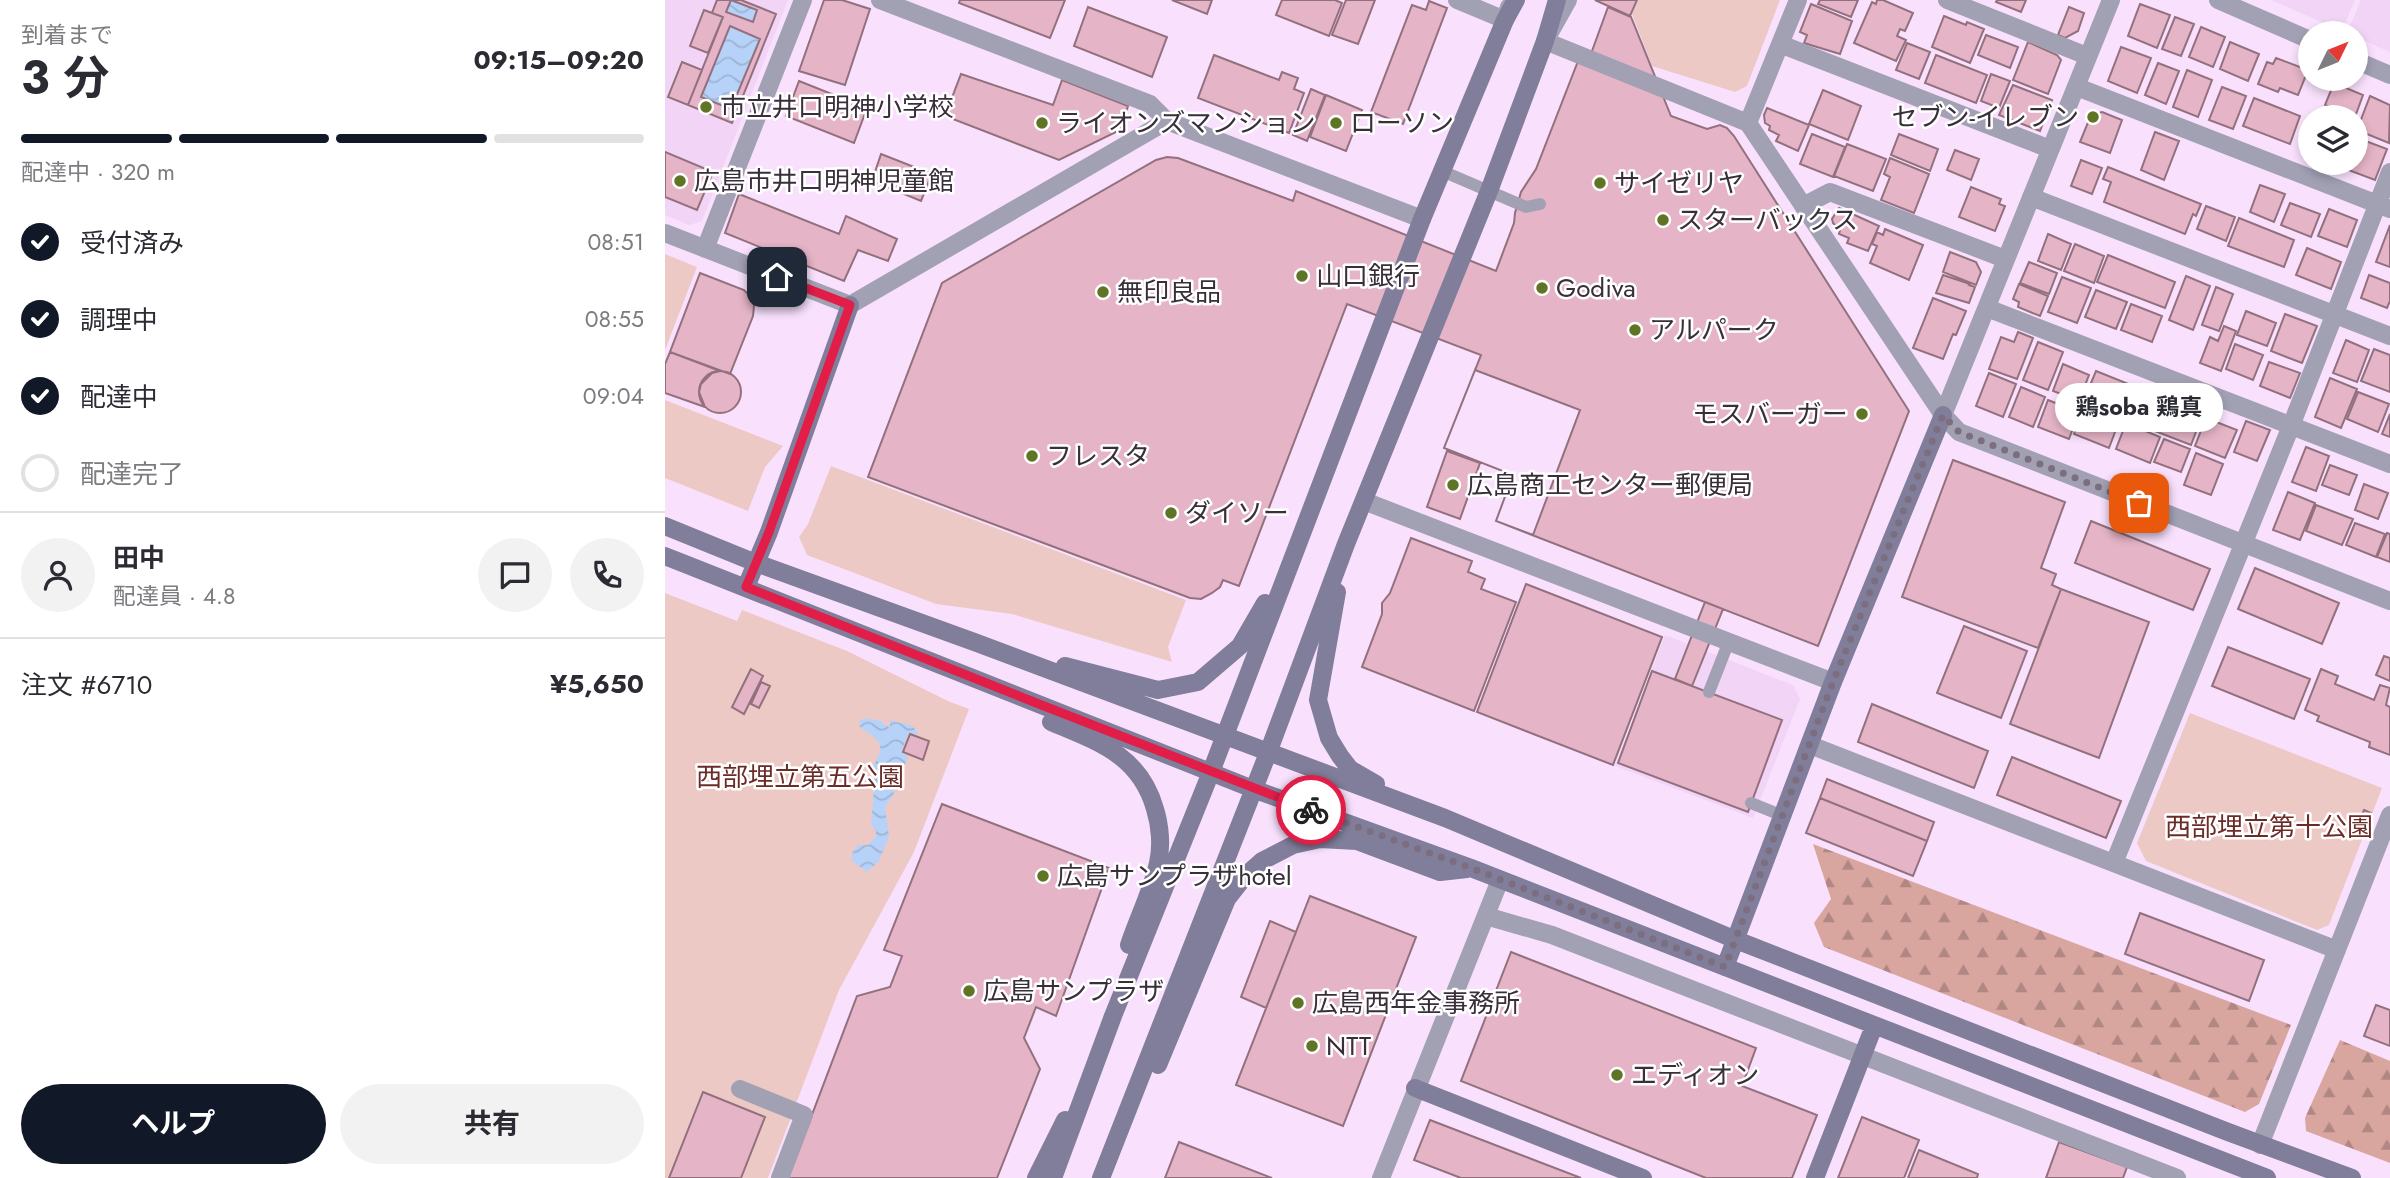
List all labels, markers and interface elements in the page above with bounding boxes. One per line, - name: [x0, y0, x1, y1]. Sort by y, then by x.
- text: 到着まで: [21, 18, 113, 52]
- north arrow: [2298, 21, 2368, 91]
- map controls: [2298, 21, 2368, 175]
- text: 09:15–09:20: [473, 41, 644, 79]
- text: 3 分: [21, 45, 109, 111]
- place label: 市立井口明神小学校: [720, 88, 954, 126]
- place label: セブン-イレブン: [1892, 98, 2079, 136]
- marker: 市立井口明神小学校: [698, 99, 714, 115]
- place label: ライオンズマンション: [1056, 104, 1315, 142]
- place label: ローソン: [1350, 104, 1454, 142]
- button: layers: [2298, 105, 2368, 175]
- marker: セブン-イレブン: [2085, 109, 2101, 125]
- marker: ライオンズマンション: [1034, 115, 1050, 131]
- marker: ローソン: [1328, 115, 1344, 131]
- text: 配達中 · 320 m: [21, 155, 175, 189]
- place label: 広島市井口明神児童館: [694, 162, 954, 200]
- place label: サイゼリヤ: [1614, 164, 1744, 202]
- marker: 広島市井口明神児童館: [672, 173, 688, 189]
- marker: サイゼリヤ: [1592, 175, 1608, 191]
- place label: スターバックス: [1677, 201, 1858, 239]
- marker: スターバックス: [1655, 212, 1671, 228]
- icon: check: [21, 223, 59, 261]
- text: 受付済み: [80, 224, 184, 262]
- text: 08:51: [587, 225, 644, 259]
- pin: [747, 247, 807, 307]
- place label: 山口銀行: [1316, 257, 1420, 295]
- icon: home: [758, 258, 796, 296]
- marker: 山口銀行: [1294, 268, 1310, 284]
- place label: Godiva: [1556, 269, 1636, 307]
- place label: 無印良品: [1117, 273, 1221, 311]
- marker: Godiva: [1534, 280, 1550, 296]
- marker: 無印良品: [1095, 284, 1111, 300]
- icon: check: [21, 300, 59, 338]
- text: 調理中: [80, 301, 158, 339]
- text: 08:55: [585, 302, 644, 336]
- place label: アルパーク: [1649, 311, 1779, 349]
- marker: アルパーク: [1627, 322, 1643, 338]
- icon: check: [21, 377, 59, 415]
- text: 配達中: [80, 378, 158, 416]
- text: 09:04: [583, 379, 644, 413]
- callout: 鶏soba 鶏真: [2055, 384, 2223, 433]
- text: 鶏soba 鶏真: [2076, 390, 2202, 424]
- place label: モスバーガー: [1692, 395, 1848, 433]
- marker: モスバーガー: [1854, 406, 1870, 422]
- place label: フレスタ: [1046, 437, 1150, 475]
- marker: フレスタ: [1024, 448, 1040, 464]
- text: 配達完了: [80, 455, 184, 493]
- place label: 広島商工センター郵便局: [1467, 466, 1753, 504]
- pin: [2109, 473, 2169, 533]
- marker: 広島商工センター郵便局: [1445, 477, 1461, 493]
- icon: bag: [2120, 484, 2158, 522]
- place label: ダイソー: [1185, 494, 1289, 532]
- marker: ダイソー: [1163, 505, 1179, 521]
- button: person: [21, 538, 95, 612]
- button: chat: [478, 538, 552, 612]
- button: phone: [570, 538, 644, 612]
- text: 田中: [113, 539, 165, 577]
- text: 配達員 · 4.8: [113, 579, 236, 613]
- text: ¥5,650: [550, 665, 644, 703]
- text: 注文 #6710: [21, 666, 152, 704]
- park label: 西部埋立第五公園: [696, 758, 904, 796]
- courier: [1276, 775, 1346, 845]
- icon: bike: [1292, 791, 1330, 829]
- park label: 西部埋立第十公園: [2165, 808, 2373, 846]
- place label: 広島サンプラザhotel: [1057, 857, 1292, 895]
- marker: 広島サンプラザhotel: [1035, 868, 1051, 884]
- place label: 広島サンプラザ: [983, 972, 1164, 1010]
- marker: 広島サンプラザ: [961, 983, 977, 999]
- place label: 広島西年金事務所: [1312, 984, 1520, 1022]
- marker: 広島西年金事務所: [1290, 995, 1306, 1011]
- place label: NTT: [1326, 1027, 1371, 1065]
- marker: NTT: [1304, 1038, 1320, 1054]
- place label: エディオン: [1631, 1056, 1759, 1094]
- marker: エディオン: [1609, 1067, 1625, 1083]
- button: ヘルプ: [21, 1084, 326, 1164]
- button: 共有: [340, 1084, 644, 1164]

